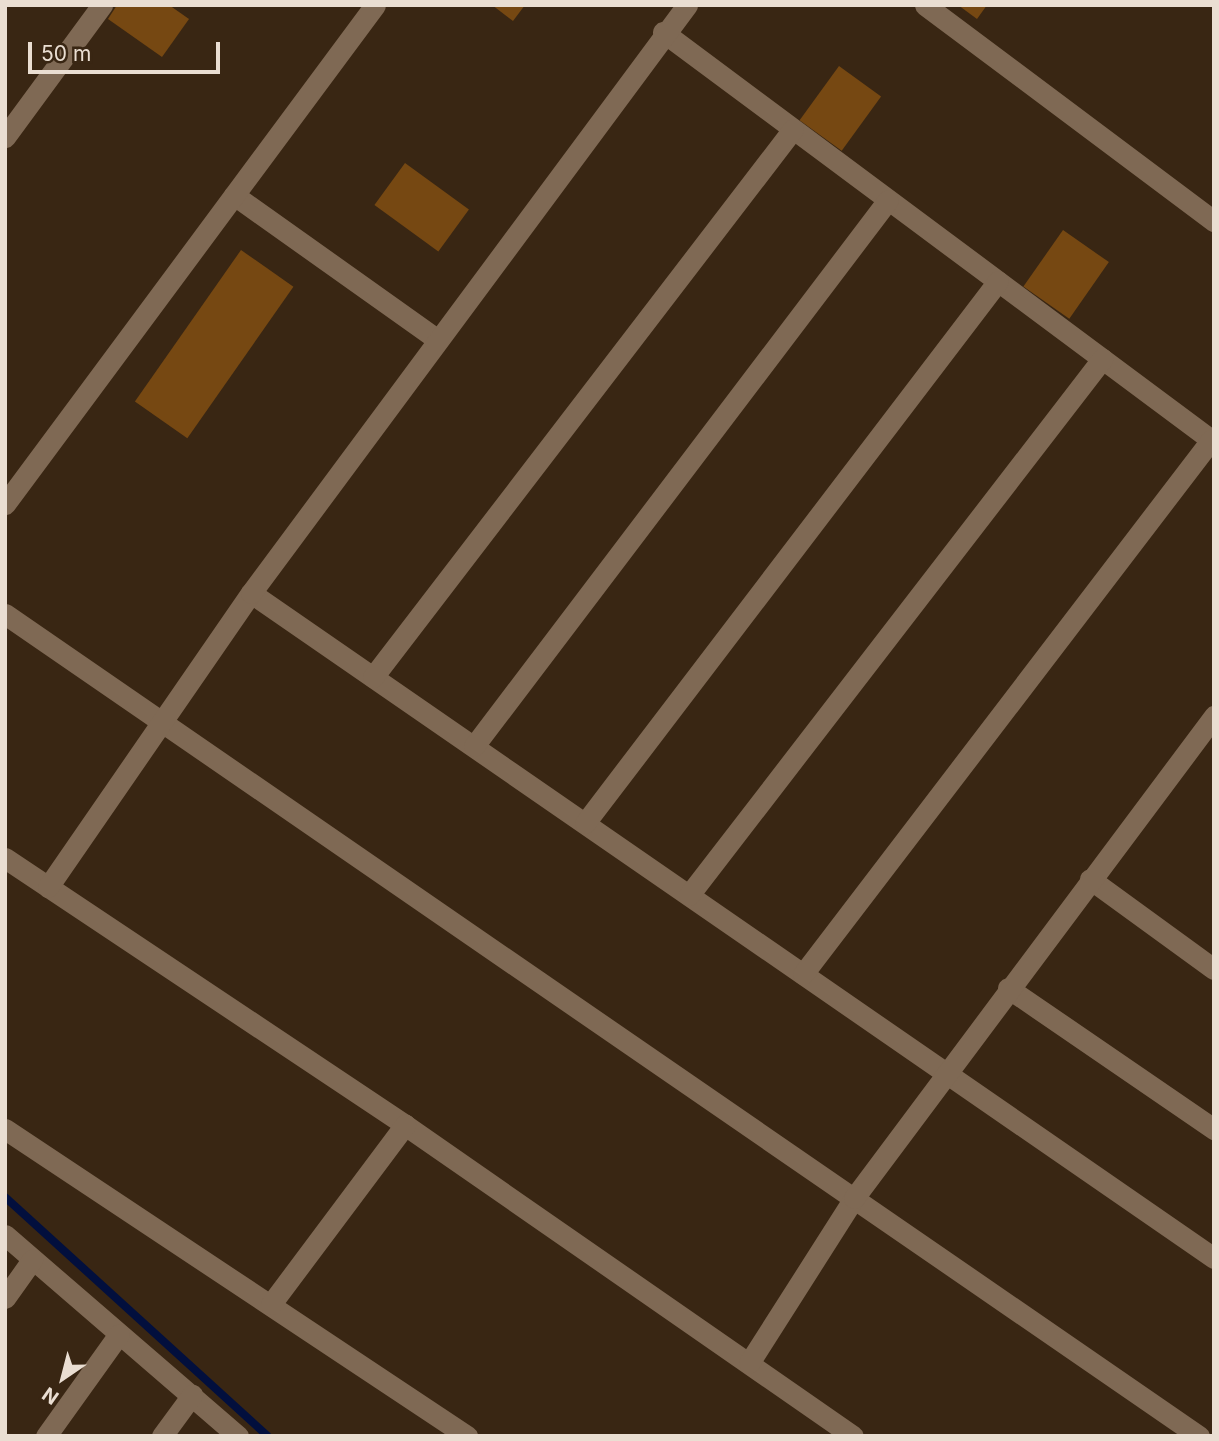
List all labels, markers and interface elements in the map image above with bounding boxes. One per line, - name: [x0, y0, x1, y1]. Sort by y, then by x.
- scale bar: [32, 28, 224, 72]
- text: 50 m: [41, 41, 91, 66]
- north arrow: [28, 1343, 98, 1413]
- text: N: [38, 1382, 63, 1409]

